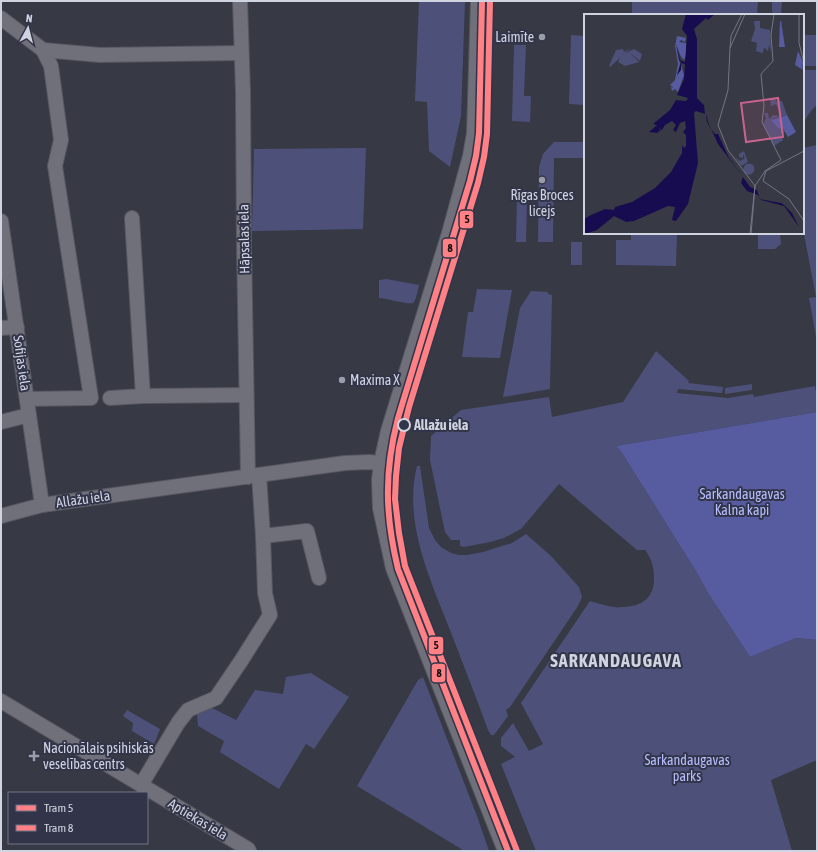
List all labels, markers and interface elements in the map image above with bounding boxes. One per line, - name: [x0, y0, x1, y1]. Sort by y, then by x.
- north arrow: [8, 8, 48, 48]
- text: N: [25, 12, 33, 24]
- inset map: [584, 14, 804, 234]
- place label: Laimīte: [495, 29, 534, 45]
- marker: Laimīte: [537, 32, 547, 42]
- marker: Rīgas Broces licejs: [537, 175, 547, 185]
- place label: Rīgas Broces licejs: [510, 187, 574, 219]
- street label: Hāpsalas iela: [235, 204, 253, 274]
- line badge: 5: [459, 210, 474, 229]
- text: 5: [464, 213, 470, 225]
- line badge: 8: [442, 238, 457, 258]
- text: 8: [447, 242, 453, 254]
- street label: Sofijas iela: [10, 334, 34, 392]
- place label: Maxima X: [350, 372, 400, 388]
- marker: Maxima X: [337, 375, 347, 385]
- place label: Allažu iela: [413, 417, 469, 433]
- marker: Allažu iela: [397, 418, 411, 432]
- park label: Sarkandaugavas Kalna kapi: [699, 486, 785, 518]
- street label: Allažu iela: [55, 487, 111, 511]
- line badge: 5: [428, 636, 444, 655]
- text: 5: [433, 639, 439, 651]
- district label: SARKANDAUGAVA: [550, 650, 682, 671]
- line badge: 8: [431, 663, 446, 683]
- text: 8: [436, 667, 442, 679]
- place label: Nacionālais psihiskās veselības centrs: [43, 740, 154, 772]
- marker: Nacionālais psihiskās veselības centrs: [28, 750, 40, 762]
- park label: Sarkandaugavas parks: [644, 752, 730, 784]
- legend: [8, 792, 148, 844]
- street label: Aptiekas iela: [165, 795, 231, 843]
- text: Tram 5: [44, 801, 73, 815]
- text: Tram 8: [44, 821, 74, 835]

